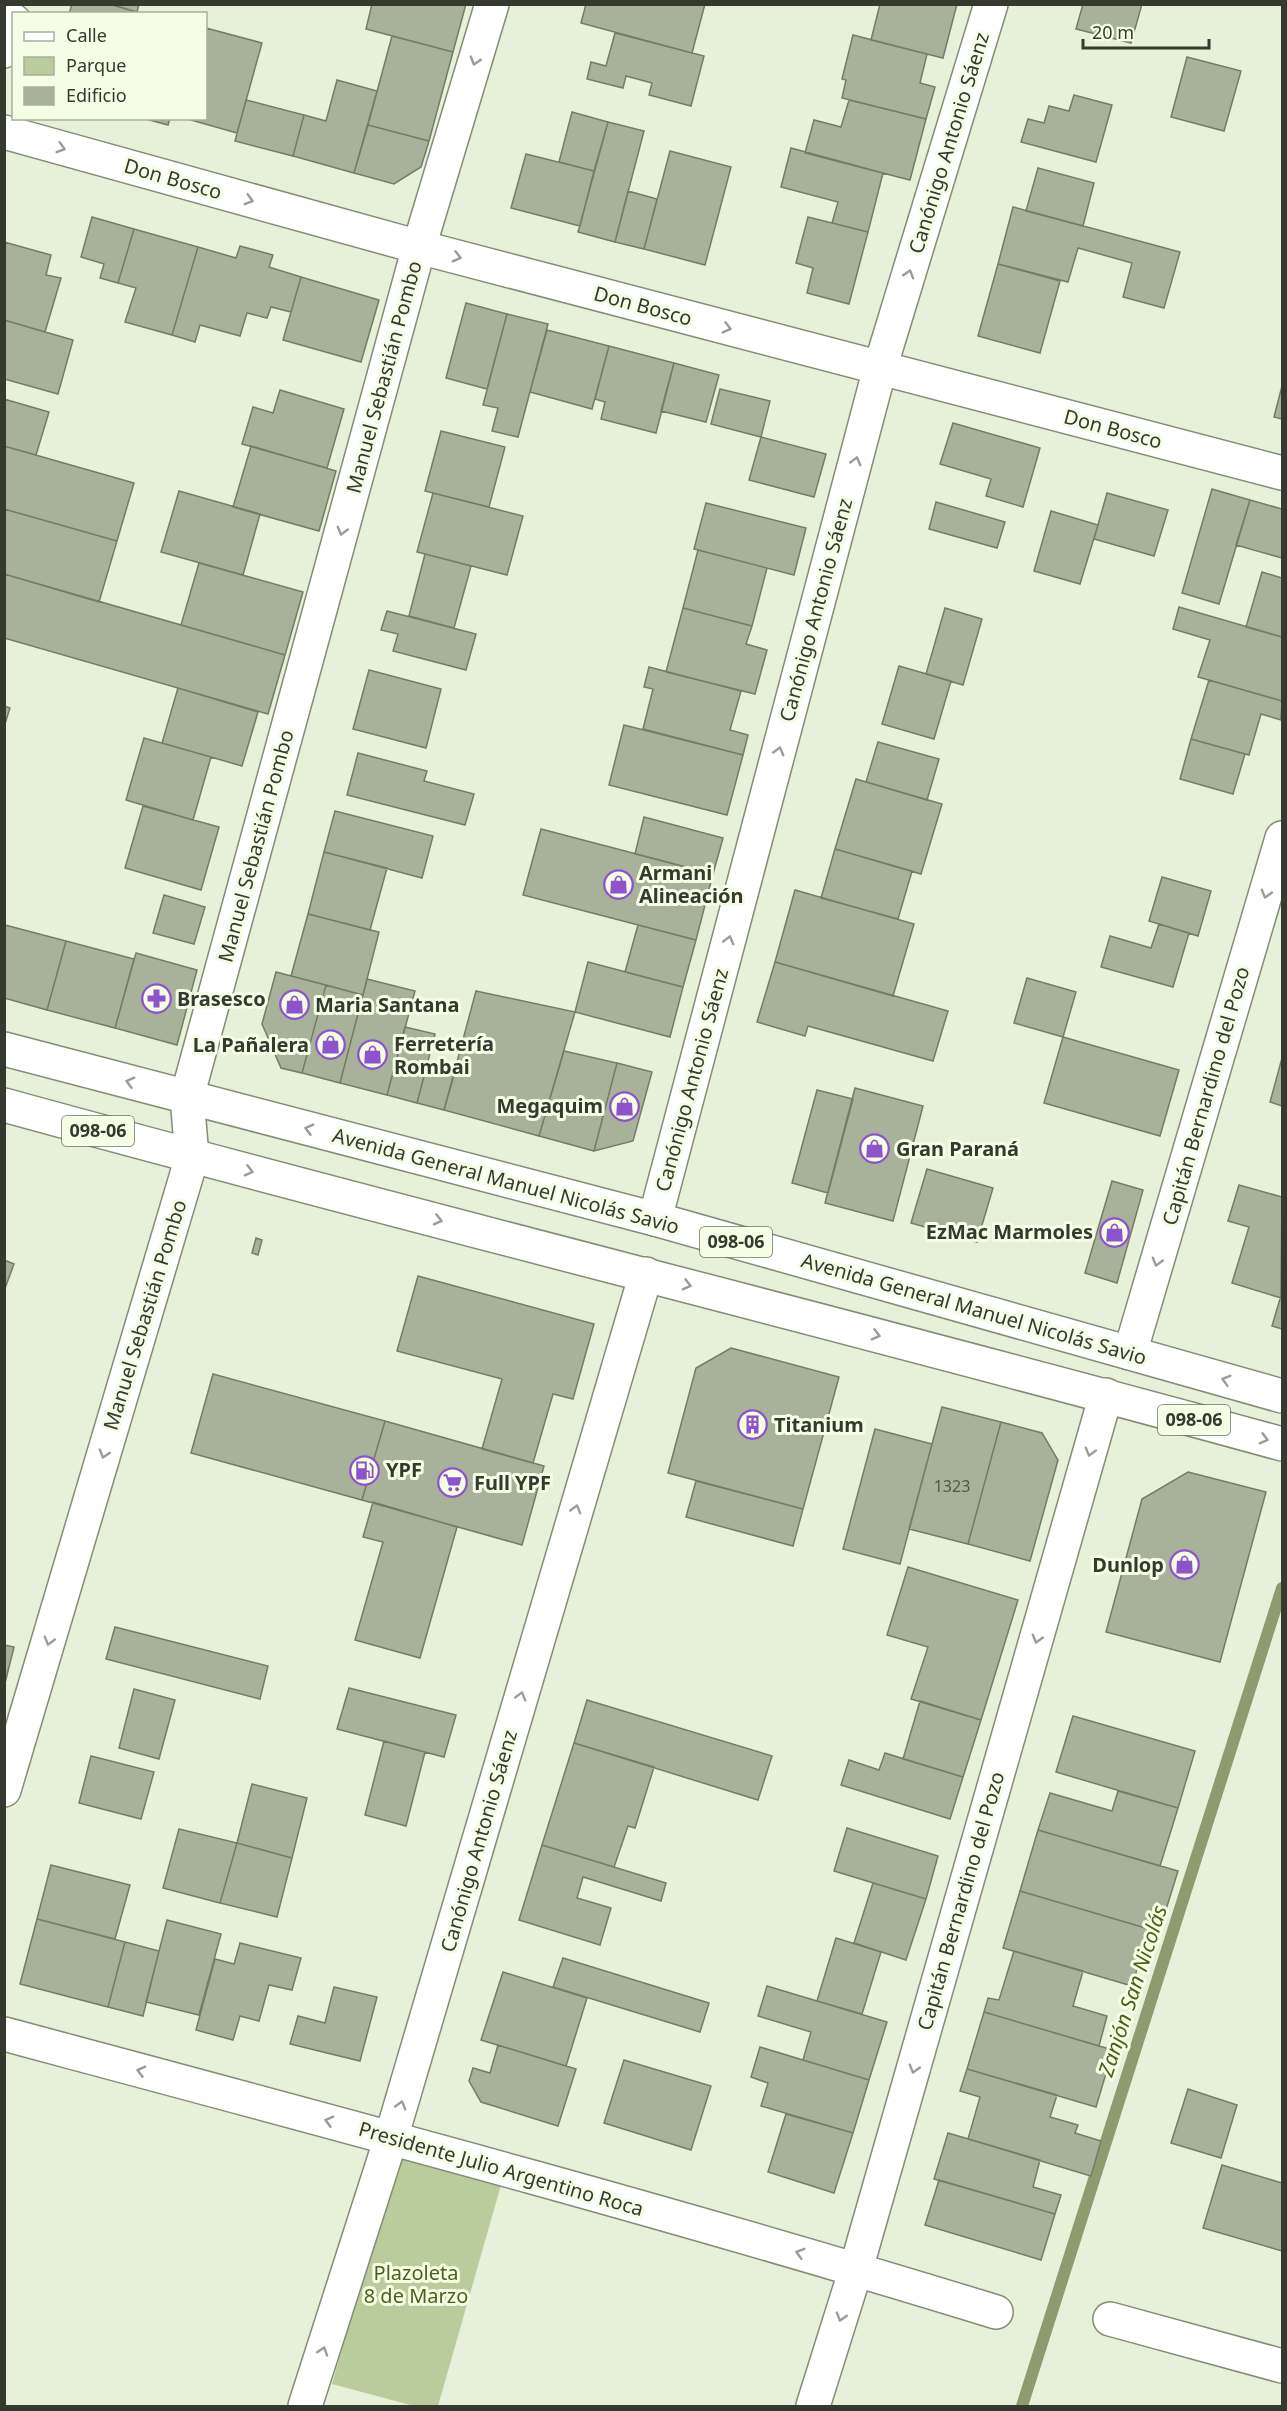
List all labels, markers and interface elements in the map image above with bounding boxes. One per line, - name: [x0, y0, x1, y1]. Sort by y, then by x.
- legend: [12, 12, 207, 120]
- scale bar: [1083, 12, 1209, 50]
- text: 20 m: [1092, 20, 1134, 44]
- text: Calle: [66, 23, 107, 47]
- street label: Canónigo Antonio Sáenz: [902, 29, 995, 257]
- text: Parque: [66, 53, 126, 77]
- one-way arrow: [470, 55, 482, 66]
- text: Edificio: [66, 83, 127, 107]
- one-way arrow: [55, 141, 66, 153]
- street label: Don Bosco: [121, 152, 225, 205]
- one-way arrow: [243, 193, 254, 205]
- one-way arrow: [452, 250, 462, 263]
- street label: Manuel Sebastián Pombo: [339, 258, 428, 496]
- one-way arrow: [902, 269, 914, 280]
- street label: Don Bosco: [591, 279, 695, 332]
- one-way arrow: [721, 321, 732, 333]
- street label: Don Bosco: [1061, 402, 1165, 455]
- one-way arrow: [848, 456, 861, 466]
- street label: Canónigo Antonio Sáenz: [773, 495, 858, 724]
- one-way arrow: [337, 525, 349, 536]
- street label: Manuel Sebastián Pombo: [211, 727, 300, 965]
- one-way arrow: [772, 746, 784, 757]
- place label: Armani Alineación: [639, 859, 744, 909]
- shop icon: Armani Alineación: [602, 868, 634, 900]
- one-way arrow: [1261, 888, 1273, 899]
- one-way arrow: [722, 935, 734, 945]
- street label: Capitán Bernardino del Pozo: [1156, 963, 1255, 1228]
- street label: Canónigo Antonio Sáenz: [649, 965, 734, 1194]
- pharmacy icon: Brasesco: [140, 983, 172, 1015]
- place label: Brasesco: [177, 985, 266, 1012]
- shop icon: Maria Santana: [278, 989, 310, 1021]
- place label: Maria Santana: [315, 991, 460, 1018]
- shop icon: La Pañalera: [314, 1029, 346, 1061]
- place label: Ferretería Rombai: [394, 1030, 494, 1080]
- place label: La Pañalera: [193, 1031, 309, 1058]
- shop icon: Ferretería Rombai: [357, 1039, 389, 1071]
- one-way arrow: [125, 1076, 135, 1089]
- shop icon: Megaquim: [608, 1090, 640, 1122]
- place label: Megaquim: [496, 1092, 603, 1119]
- road number: 098-06: [62, 1116, 134, 1146]
- street label: Avenida General Manuel Nicolás Savio: [330, 1121, 683, 1240]
- one-way arrow: [304, 1123, 314, 1136]
- shop icon: Gran Paraná: [859, 1133, 891, 1165]
- place label: Gran Paraná: [896, 1135, 1019, 1162]
- one-way arrow: [244, 1164, 254, 1177]
- street label: Manuel Sebastián Pombo: [97, 1196, 192, 1433]
- one-way arrow: [432, 1213, 443, 1225]
- shop icon: EzMac Marmoles: [1098, 1216, 1130, 1248]
- place label: EzMac Marmoles: [926, 1218, 1093, 1245]
- road number: 098-06: [700, 1227, 772, 1257]
- street label: Avenida General Manuel Nicolás Savio: [798, 1246, 1150, 1371]
- one-way arrow: [1152, 1256, 1164, 1267]
- one-way arrow: [682, 1277, 692, 1290]
- one-way arrow: [871, 1327, 881, 1340]
- one-way arrow: [1221, 1375, 1232, 1387]
- road number: 098-06: [1158, 1405, 1230, 1435]
- building icon: Titanium: [737, 1409, 769, 1441]
- place label: Titanium: [774, 1411, 864, 1438]
- one-way arrow: [1259, 1431, 1269, 1444]
- one-way arrow: [1085, 1446, 1097, 1457]
- one-way arrow: [99, 1448, 111, 1459]
- fuel station icon: YPF: [349, 1454, 381, 1486]
- place label: YPF: [386, 1456, 422, 1483]
- supermarket icon: Full YPF: [437, 1467, 469, 1499]
- place label: Full YPF: [474, 1469, 551, 1496]
- house number: 1323: [934, 1475, 970, 1497]
- one-way arrow: [569, 1504, 581, 1515]
- shop icon: Dunlop: [1169, 1549, 1201, 1581]
- place label: Dunlop: [1092, 1551, 1164, 1578]
- one-way arrow: [1031, 1634, 1044, 1644]
- one-way arrow: [44, 1635, 56, 1646]
- one-way arrow: [514, 1691, 526, 1702]
- street label: Canónigo Antonio Sáenz: [434, 1727, 523, 1955]
- street label: Capitán Bernardino del Pozo: [911, 1768, 1010, 2033]
- water label: Zanjón San Nicolás: [1091, 1902, 1173, 2081]
- one-way arrow: [908, 2064, 921, 2074]
- one-way arrow: [136, 2065, 146, 2078]
- one-way arrow: [394, 2100, 406, 2111]
- street label: Presidente Julio Argentino Roca: [356, 2115, 647, 2222]
- one-way arrow: [324, 2116, 334, 2129]
- one-way arrow: [795, 2248, 806, 2260]
- park label: Plazoleta 8 de Marzo: [364, 2259, 468, 2309]
- one-way arrow: [836, 2311, 849, 2321]
- one-way arrow: [315, 2346, 328, 2357]

